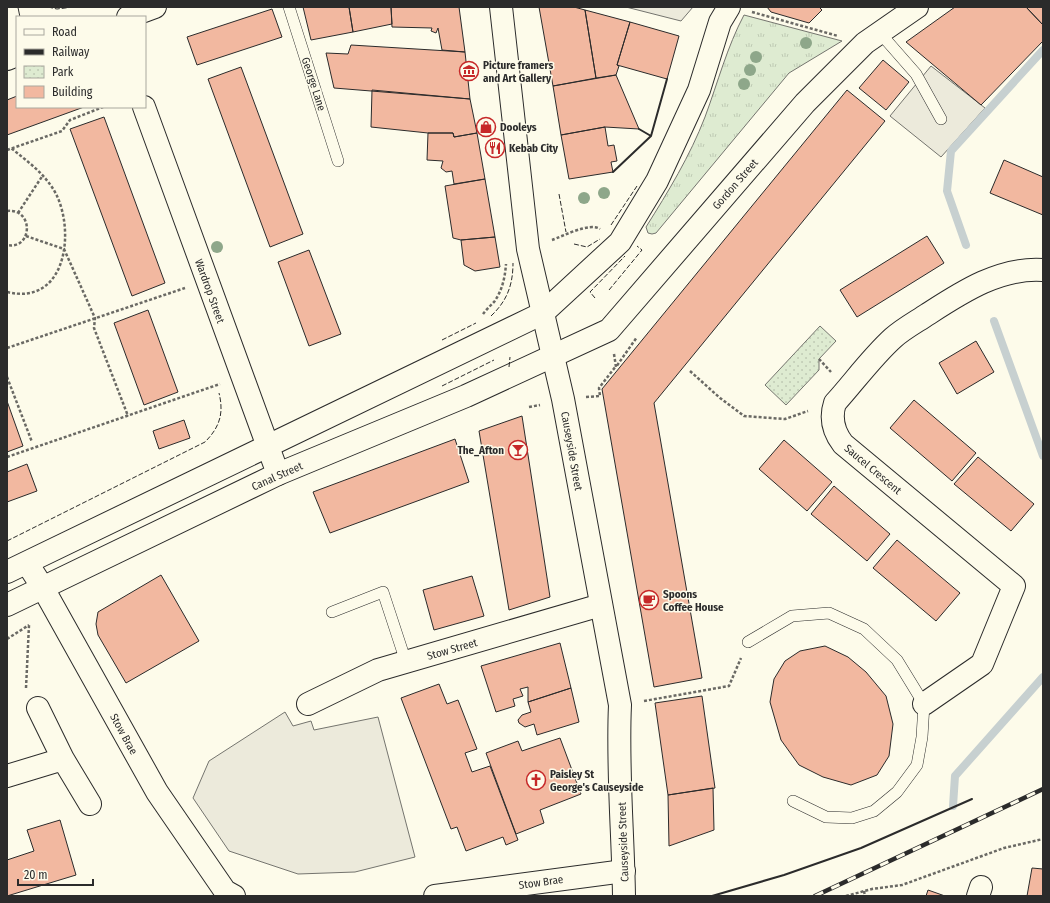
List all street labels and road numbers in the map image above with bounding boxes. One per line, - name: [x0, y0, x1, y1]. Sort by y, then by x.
- street label: George Lane: [299, 56, 328, 113]
- street label: Gordon Street: [710, 156, 761, 212]
- street label: Wardrop Street: [192, 257, 227, 325]
- street label: Causeyside Street: [558, 411, 585, 492]
- street label: Saucel Crescent: [842, 442, 904, 497]
- street label: Canal Street: [250, 459, 305, 493]
- street label: Stow Street: [426, 636, 479, 663]
- street label: Stow Brae: [107, 711, 140, 757]
- street label: Causeyside Street: [616, 801, 631, 882]
- street label: Stow Brae: [518, 873, 564, 892]

